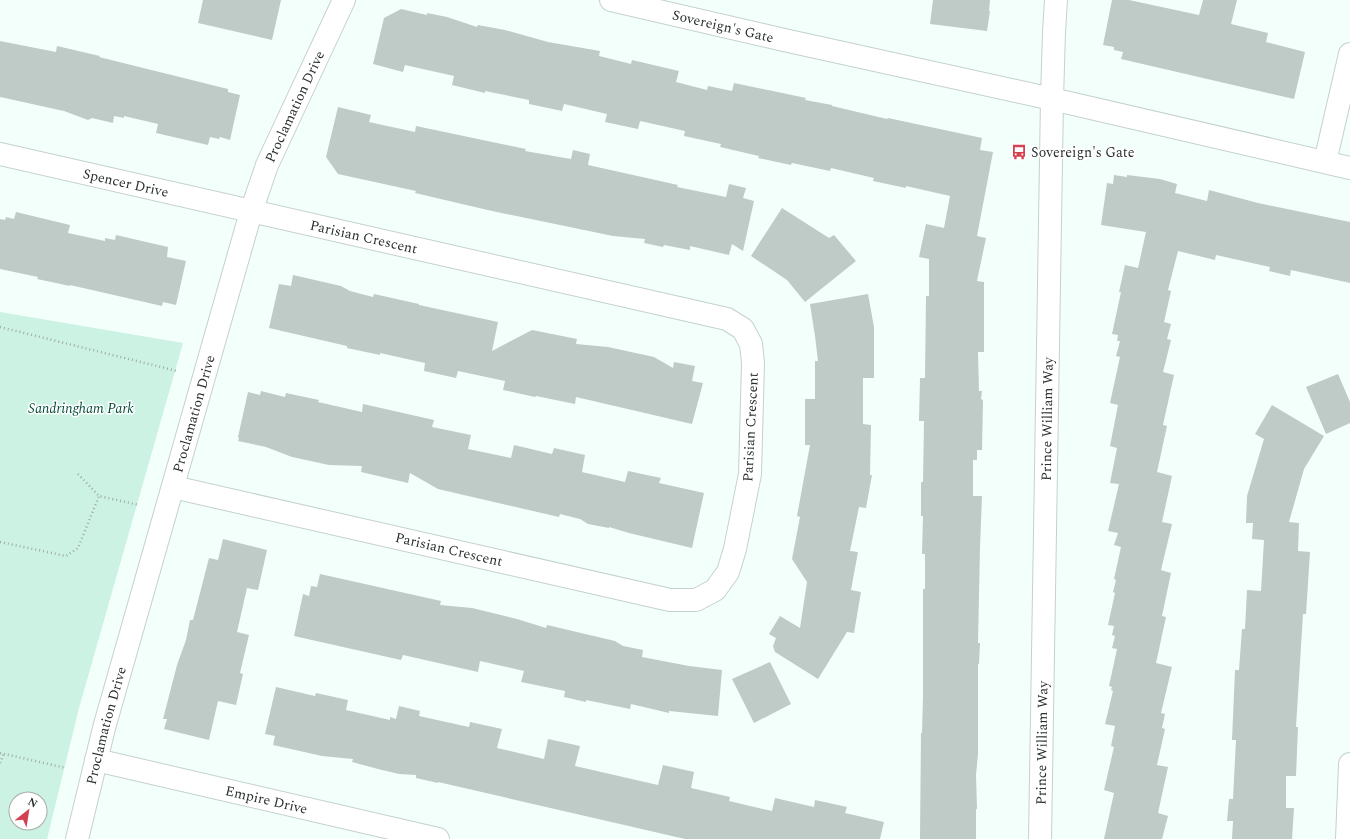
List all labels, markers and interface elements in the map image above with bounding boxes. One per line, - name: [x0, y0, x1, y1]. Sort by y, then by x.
- street label: Sovereign's Gate: [670, 4, 776, 48]
- street label: Proclamation Drive: [260, 47, 330, 166]
- place label: Sovereign's Gate: [1031, 142, 1135, 163]
- bus stop icon: Sovereign's Gate: [1010, 143, 1028, 161]
- street label: Spencer Drive: [81, 163, 171, 203]
- street label: Parisian Crescent: [308, 215, 419, 259]
- street label: Proclamation Drive: [167, 352, 221, 475]
- street label: Prince William Way: [1036, 356, 1059, 481]
- street label: Parisian Crescent: [737, 372, 764, 482]
- park label: Sandringham Park: [28, 398, 134, 419]
- street label: Parisian Crescent: [393, 527, 505, 572]
- street label: Proclamation Drive: [81, 664, 132, 787]
- street label: Prince William Way: [1031, 680, 1054, 805]
- street label: Empire Drive: [223, 780, 310, 820]
- north arrow: [8, 791, 48, 831]
- text: N: [25, 793, 41, 812]

